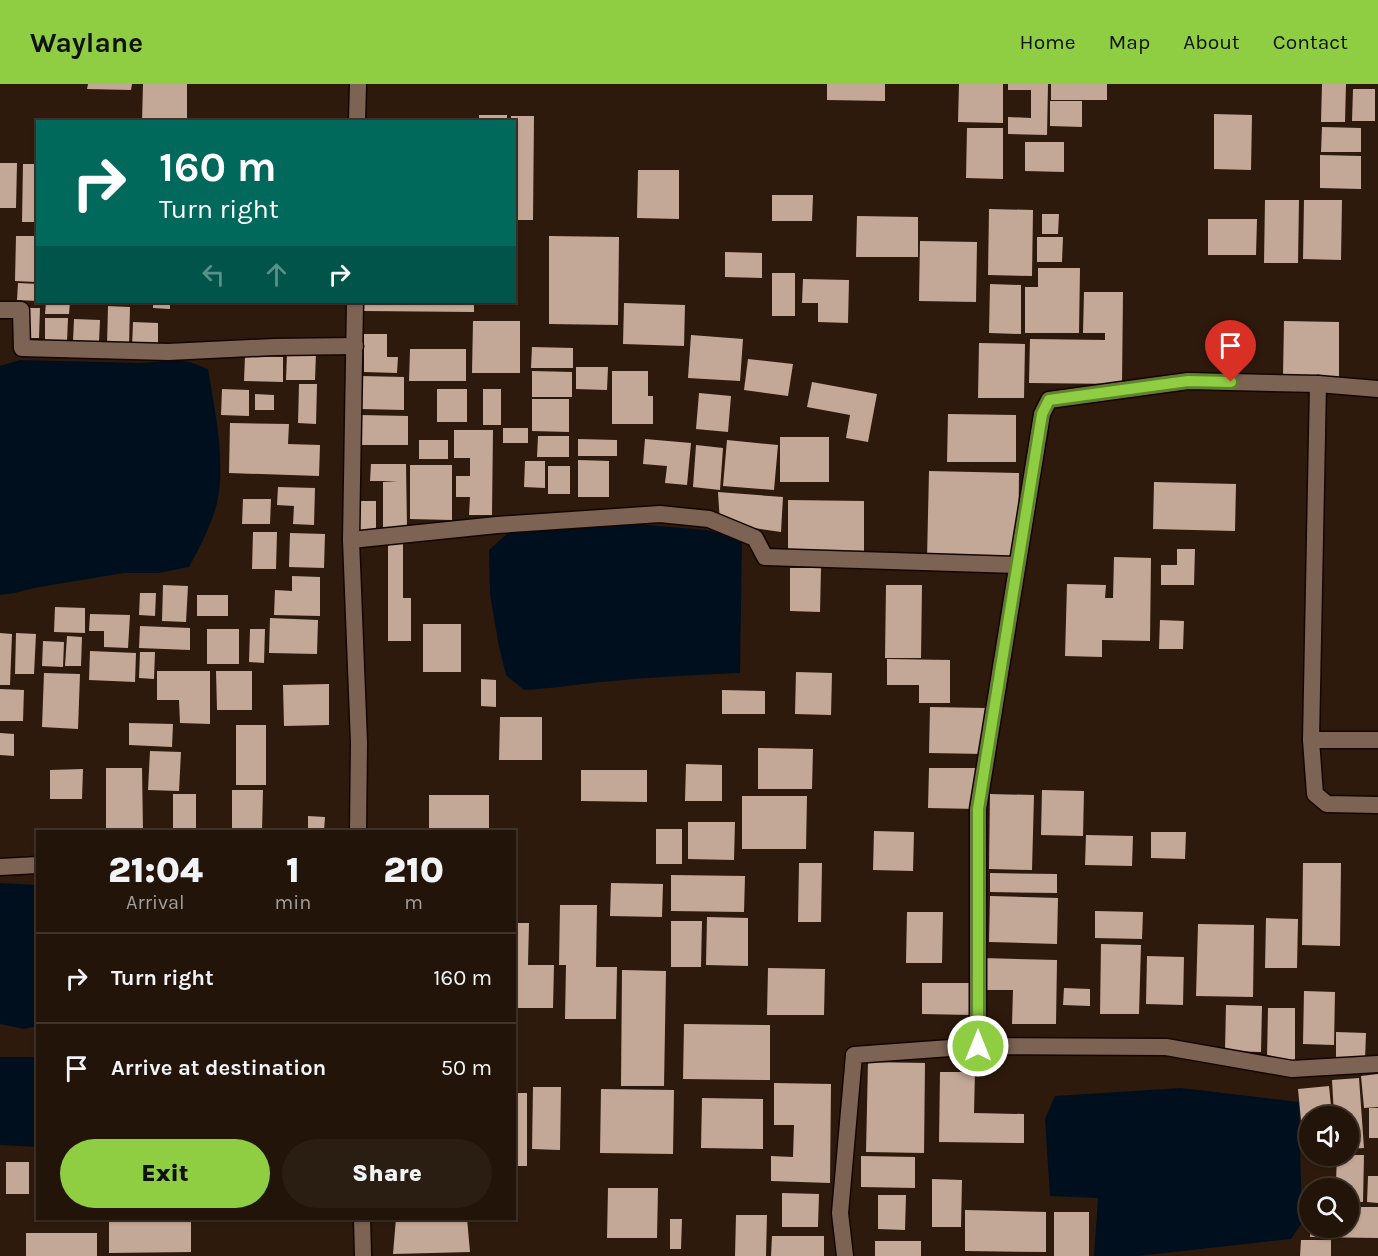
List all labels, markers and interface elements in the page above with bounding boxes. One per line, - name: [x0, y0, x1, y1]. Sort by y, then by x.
- text: Waylane: [30, 26, 143, 59]
- text: Home: [1020, 30, 1076, 54]
- text: Map: [1109, 30, 1150, 54]
- text: About: [1183, 30, 1240, 54]
- text: Contact: [1273, 30, 1348, 54]
- text: 160 m: [159, 142, 277, 192]
- icon: right: [60, 144, 138, 222]
- text: Turn right: [159, 193, 279, 225]
- icon: left: [197, 258, 230, 291]
- icon: ahead: [260, 258, 293, 291]
- icon: right: [323, 258, 356, 291]
- pin: [1205, 320, 1256, 382]
- icon: arrive: [1214, 329, 1247, 362]
- text: 21:04: [108, 849, 203, 891]
- text: 1: [286, 849, 300, 891]
- text: 210: [383, 849, 444, 891]
- text: Arrival: [126, 891, 185, 914]
- text: min: [275, 891, 311, 914]
- text: m: [404, 891, 423, 914]
- icon: right: [60, 962, 93, 995]
- text: Turn right: [111, 965, 214, 991]
- text: 160 m: [433, 965, 492, 991]
- position arrow: [946, 1014, 1010, 1078]
- icon: arrive: [60, 1052, 93, 1085]
- text: Arrive at destination: [111, 1055, 326, 1081]
- text: 50 m: [441, 1055, 492, 1081]
- map controls: [1299, 1106, 1359, 1238]
- button: sound: [1299, 1106, 1359, 1166]
- button: Exit: [60, 1139, 270, 1208]
- button: Share: [282, 1139, 492, 1208]
- button: search: [1299, 1178, 1359, 1238]

